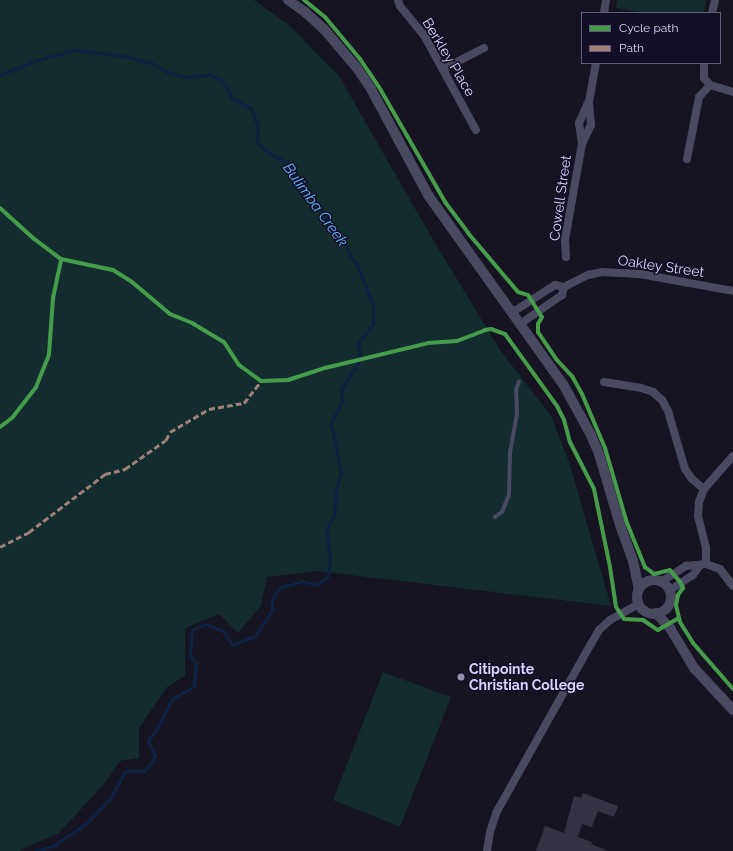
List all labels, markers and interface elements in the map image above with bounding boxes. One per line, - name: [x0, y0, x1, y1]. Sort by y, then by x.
- legend: [581, 12, 721, 64]
- street label: Berkley Place: [419, 15, 479, 99]
- text: Cycle path: [619, 21, 678, 35]
- text: Path: [619, 41, 644, 55]
- street label: Cowell Street: [546, 154, 574, 242]
- water label: Bulimba Creek: [279, 160, 351, 250]
- street label: Oakley Street: [617, 252, 705, 280]
- place label: Citipointe Christian College: [469, 661, 584, 694]
- marker: Citipointe Christian College: [456, 672, 466, 682]

